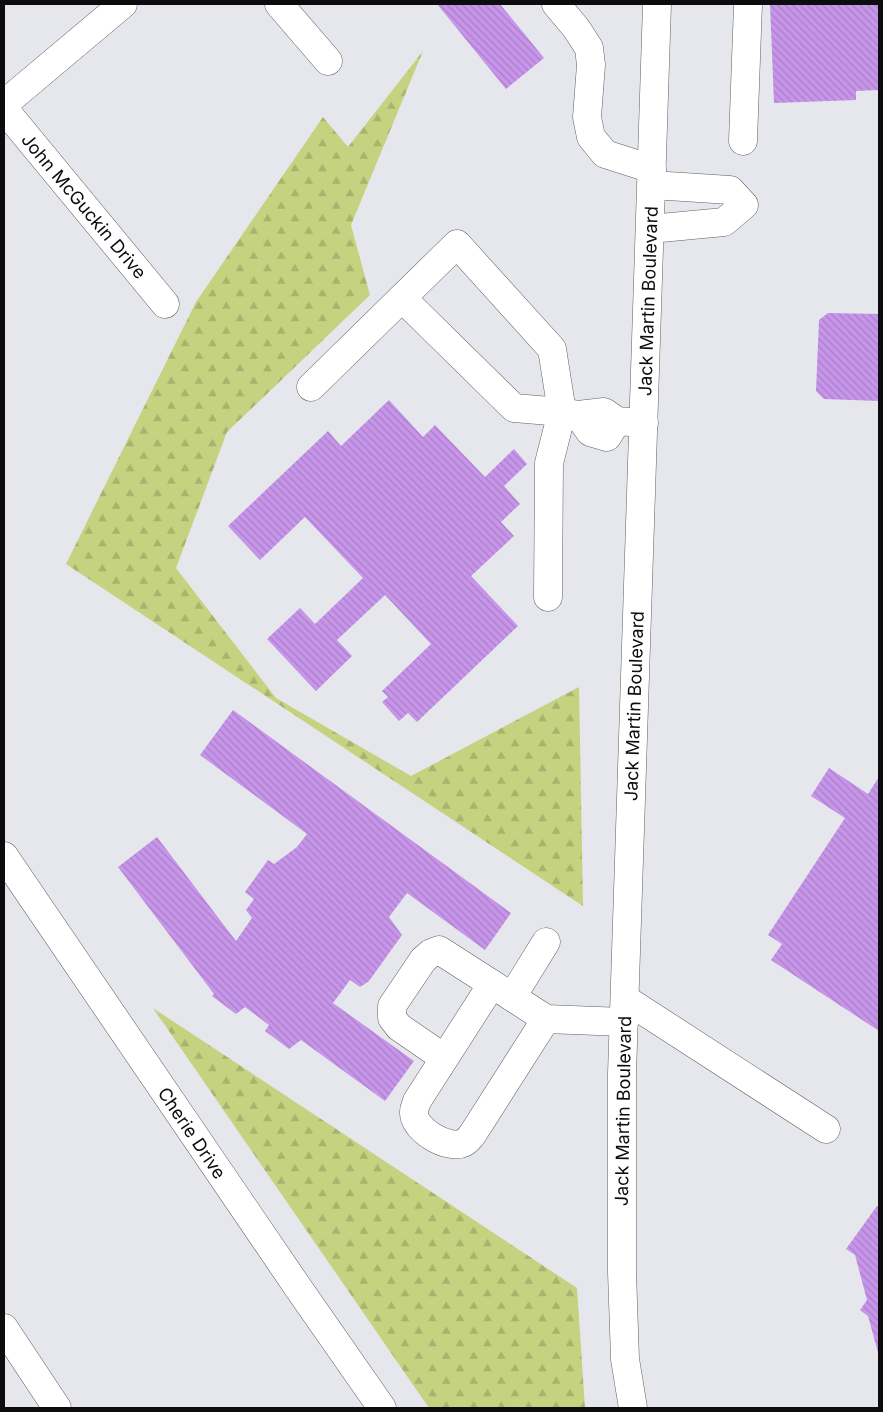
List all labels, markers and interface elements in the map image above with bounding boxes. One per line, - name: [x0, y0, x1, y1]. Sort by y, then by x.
- street label: John McGuckin Drive: [17, 129, 151, 283]
- street label: Jack Martin Boulevard: [634, 206, 662, 396]
- street label: Jack Martin Boulevard: [620, 611, 648, 801]
- street label: Jack Martin Boulevard: [611, 1016, 635, 1206]
- street label: Cherie Drive: [154, 1083, 230, 1183]

